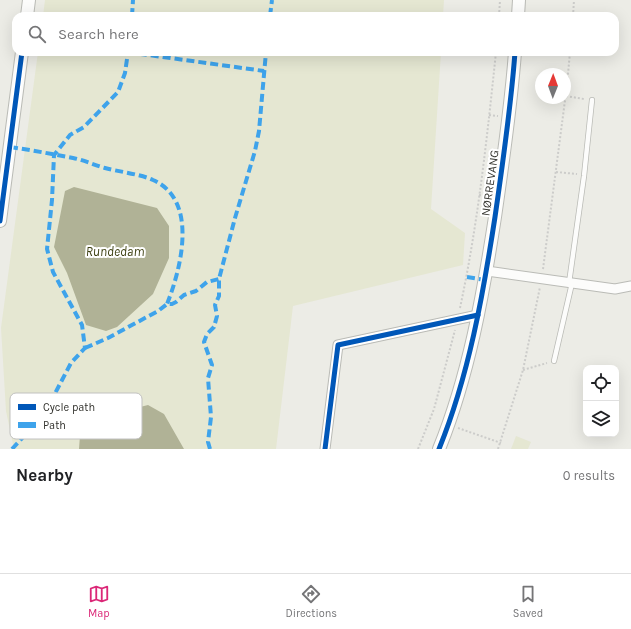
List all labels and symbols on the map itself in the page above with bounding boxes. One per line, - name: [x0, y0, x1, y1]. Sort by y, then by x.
- north arrow: [535, 68, 571, 104]
- street label: NØRREVANG: [478, 149, 502, 217]
- water label: Rundedam: [86, 244, 144, 259]
- legend: [10, 393, 142, 439]
- text: Cycle path: [43, 401, 95, 414]
- text: Path: [43, 419, 66, 432]

